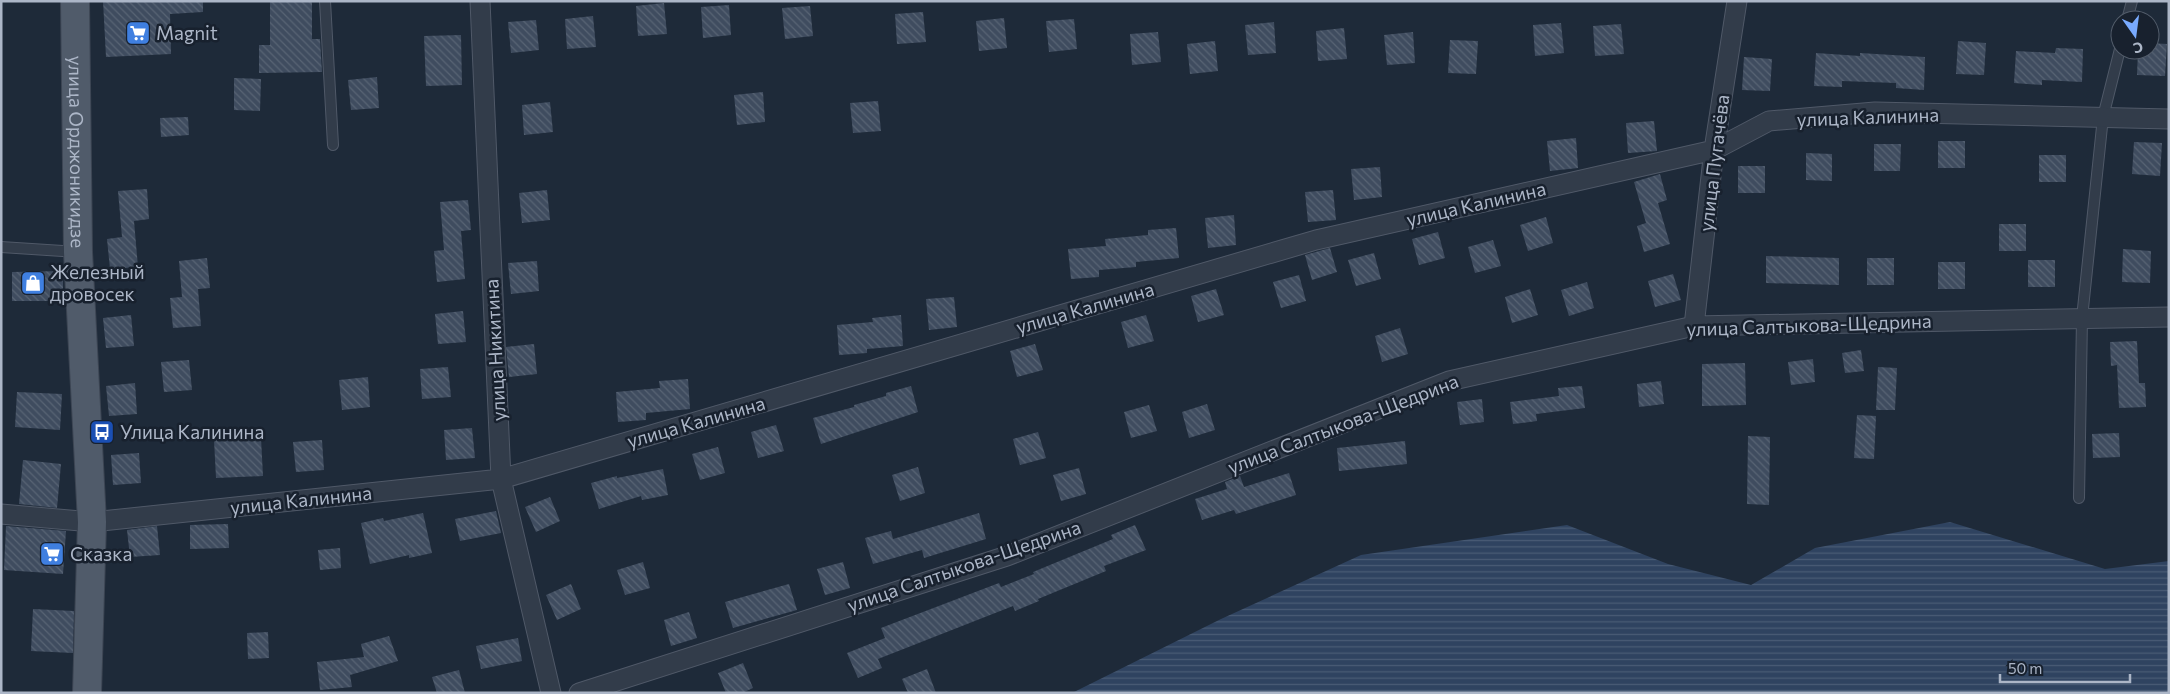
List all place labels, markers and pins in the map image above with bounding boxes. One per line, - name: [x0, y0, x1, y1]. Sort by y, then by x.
- supermarket icon: Magnit: [125, 20, 151, 46]
- place label: Magnit: [156, 21, 218, 44]
- place label: Железный дровосек: [50, 260, 145, 305]
- shop icon: Железный дровосек: [20, 270, 46, 296]
- bus stop icon: Улица Калинина: [89, 419, 115, 445]
- place label: Улица Калинина: [120, 420, 264, 443]
- supermarket icon: Сказка: [39, 541, 65, 567]
- place label: Сказка: [70, 542, 132, 565]

